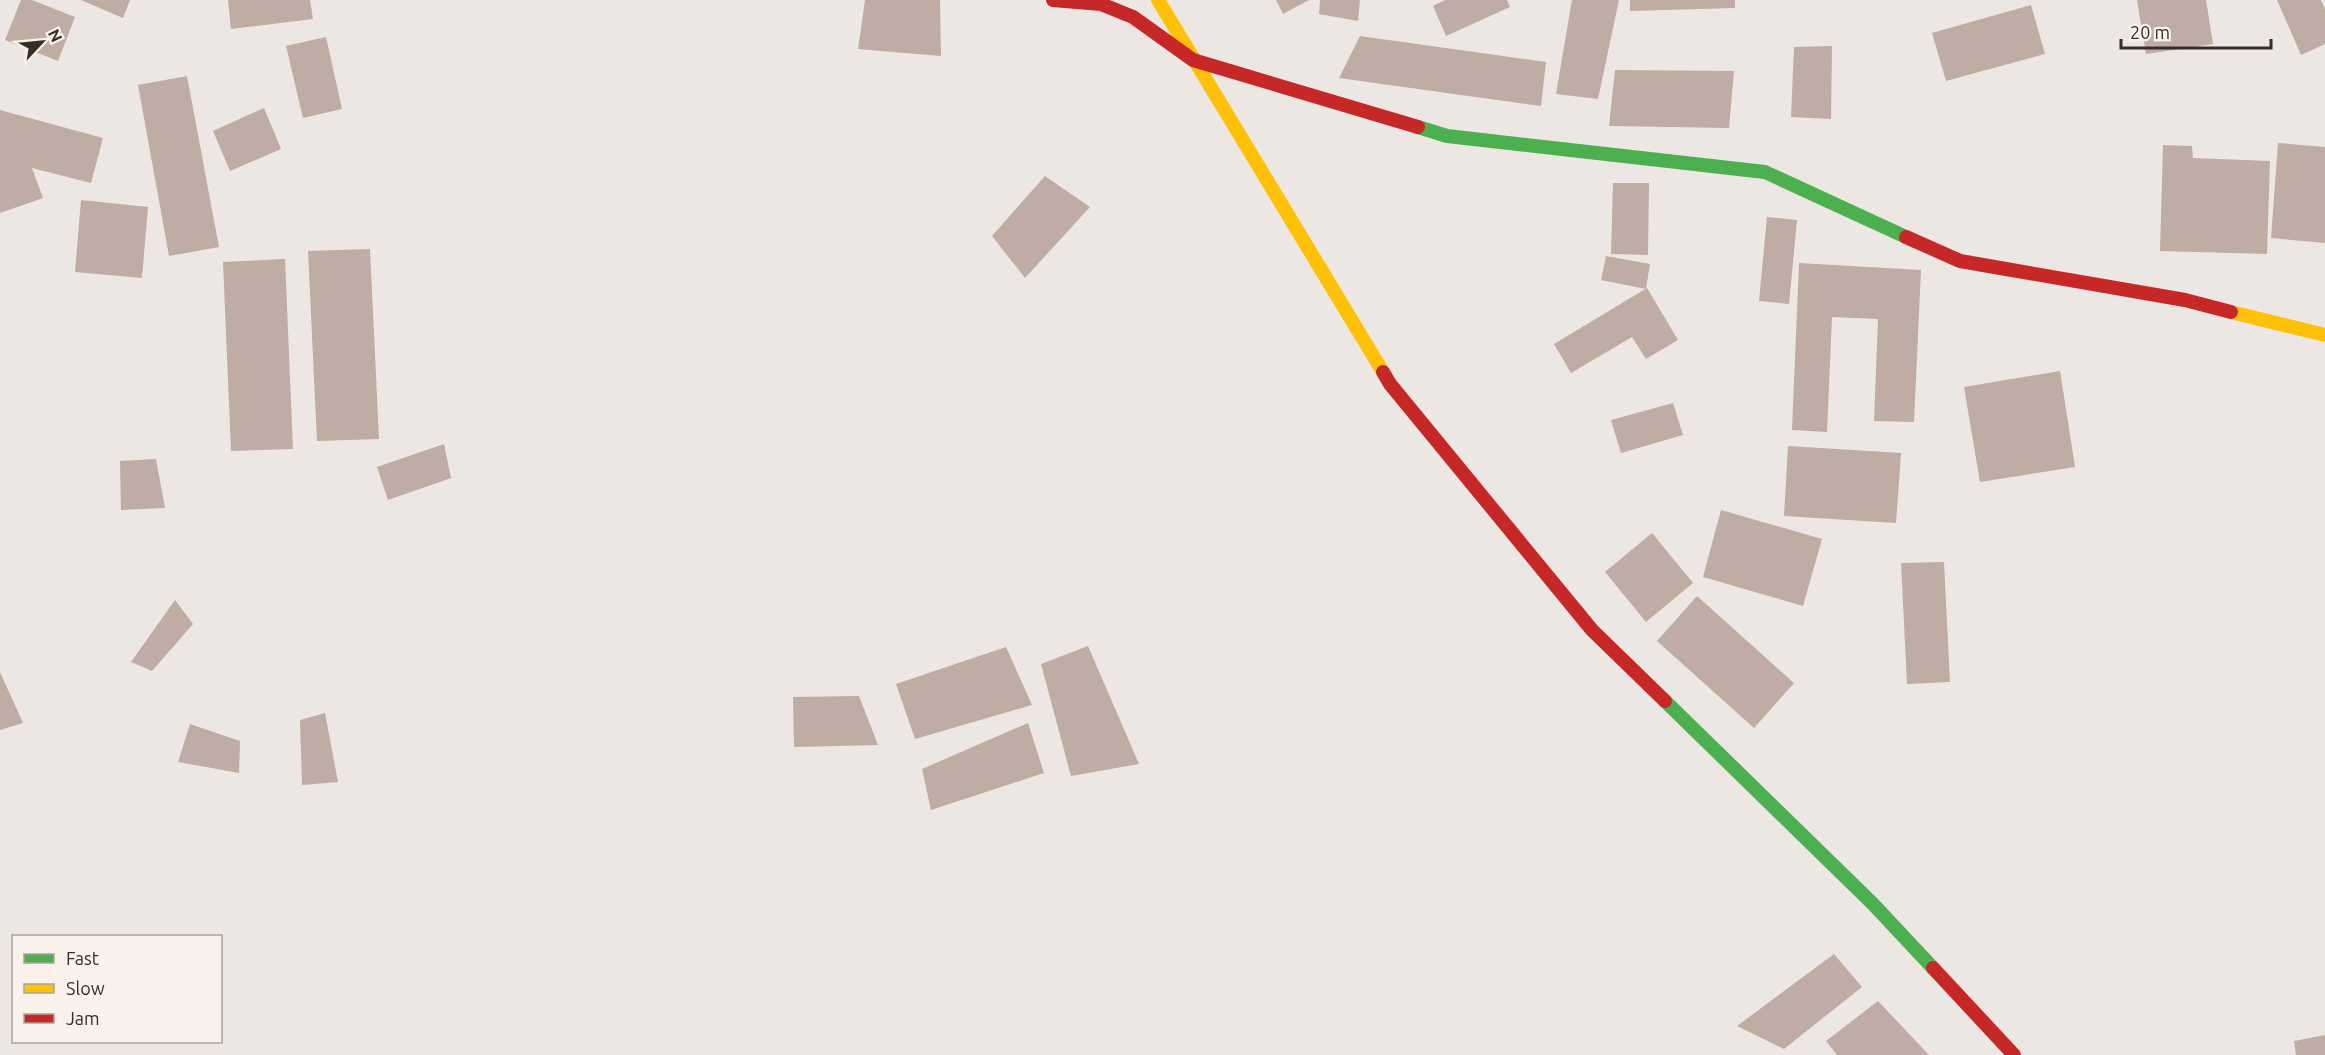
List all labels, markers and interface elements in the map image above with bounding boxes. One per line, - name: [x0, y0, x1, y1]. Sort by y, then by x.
- north arrow: [12, 12, 72, 72]
- scale bar: [2121, 12, 2271, 50]
- text: 20 m: [2130, 22, 2170, 42]
- text: N: [45, 26, 66, 45]
- legend: [12, 935, 222, 1043]
- text: Fast: [66, 948, 99, 968]
- text: Slow: [66, 978, 105, 998]
- text: Jam: [66, 1008, 100, 1028]

